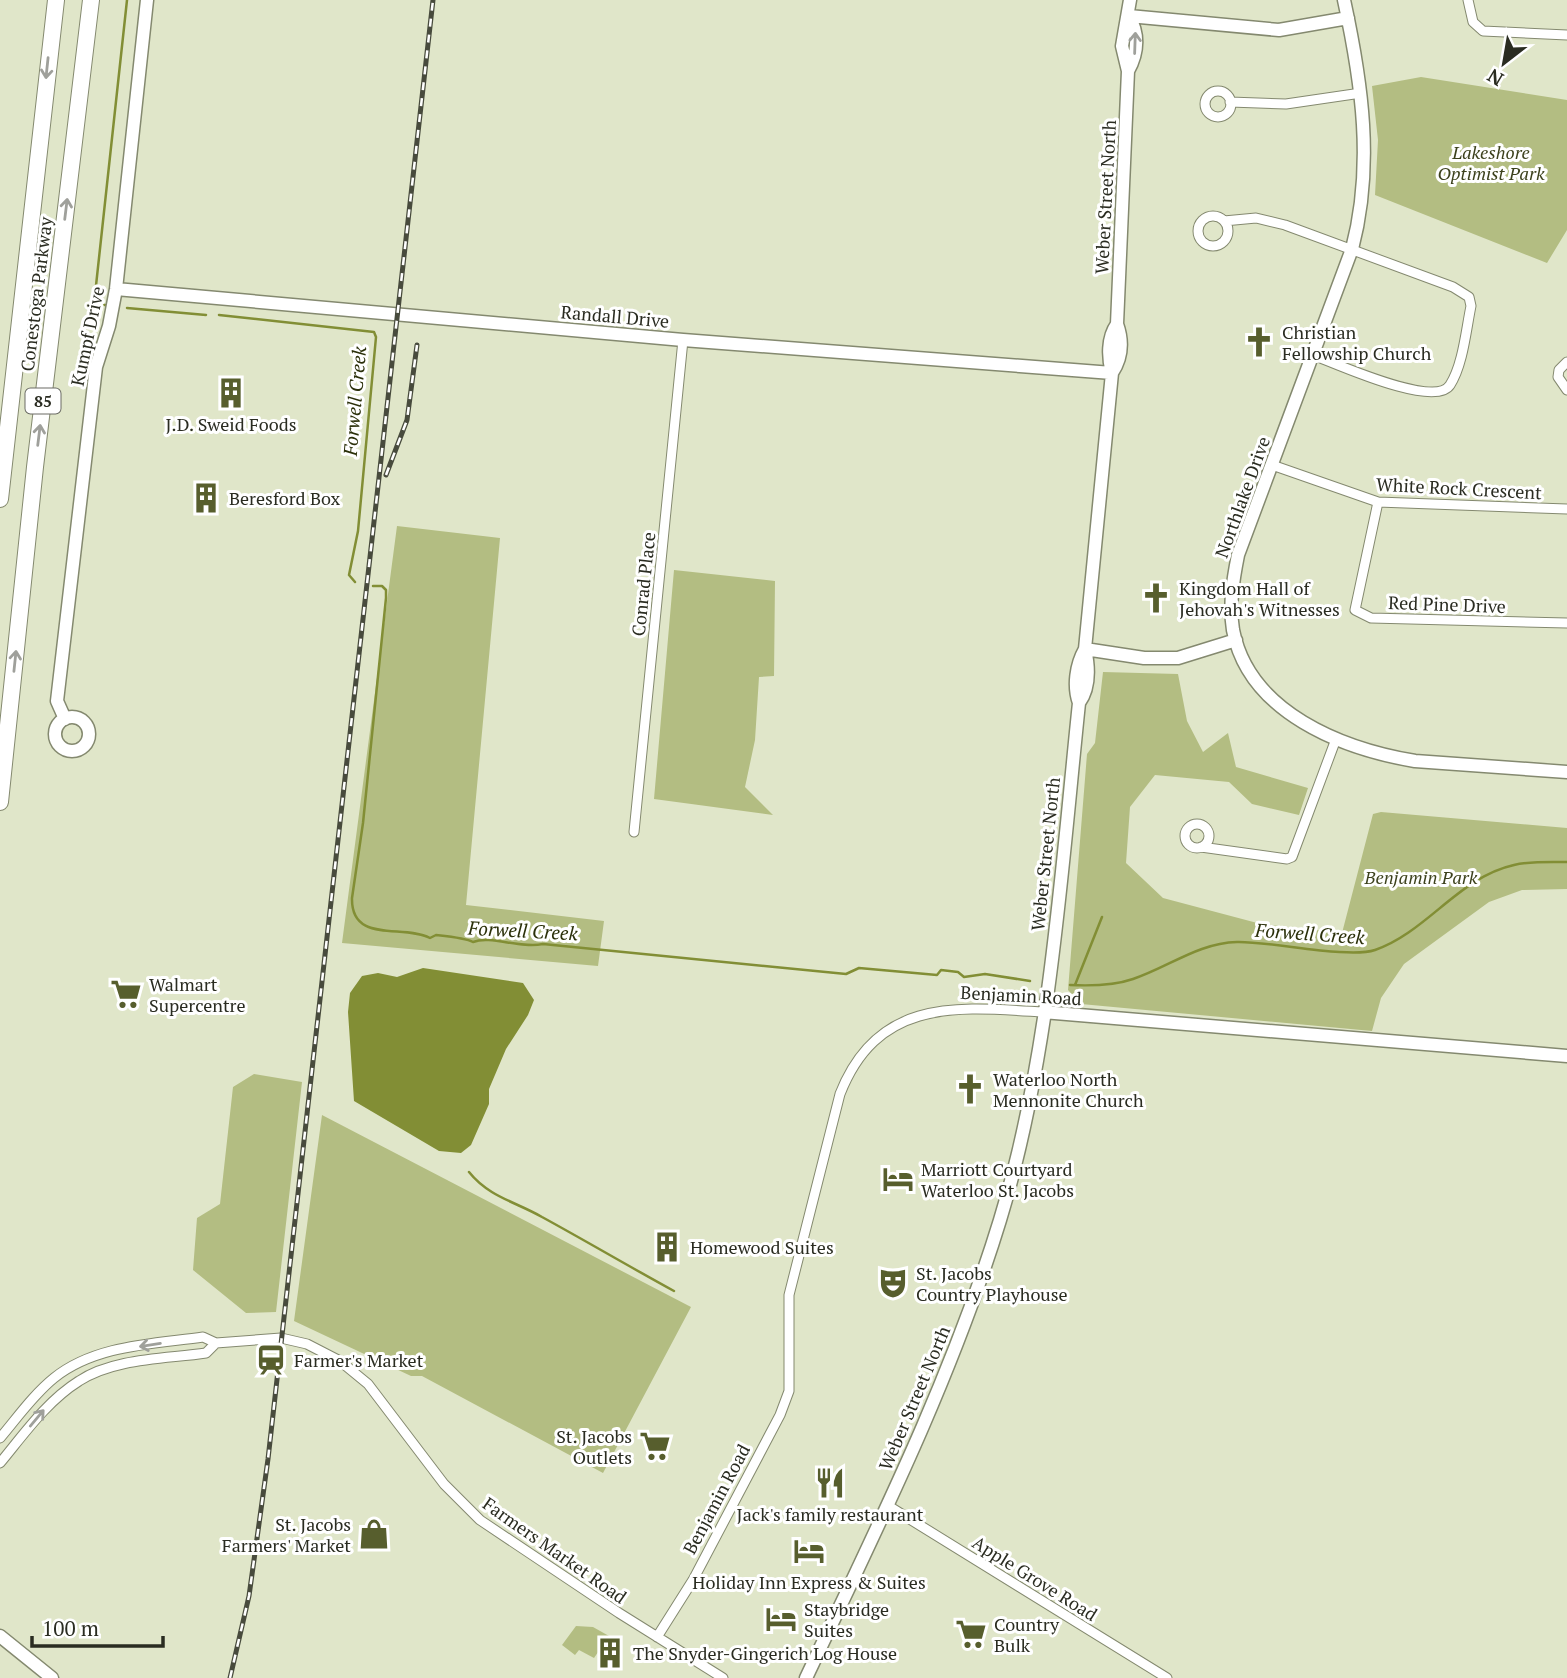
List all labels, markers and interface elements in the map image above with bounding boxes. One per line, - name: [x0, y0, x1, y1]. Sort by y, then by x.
- north arrow: [1469, 28, 1539, 98]
- one-way arrow: [1129, 32, 1142, 55]
- one-way arrow: [41, 56, 54, 79]
- text: N: [1482, 63, 1508, 92]
- street label: Weber Street North: [1089, 119, 1121, 275]
- park label: Lakeshore Optimist Park: [1437, 140, 1545, 185]
- one-way arrow: [60, 198, 73, 221]
- street label: Conestoga Parkway: [15, 214, 57, 373]
- street label: Kumpf Drive: [65, 284, 109, 388]
- street label: Randall Drive: [560, 299, 670, 333]
- place label: Christian Fellowship Church: [1282, 320, 1432, 365]
- church icon: Christian Fellowship Church: [1242, 325, 1276, 359]
- water label: Forwell Creek: [337, 344, 371, 458]
- building icon: J.D. Sweid Foods: [214, 376, 248, 410]
- road number: 85: [26, 388, 60, 414]
- place label: J.D. Sweid Foods: [165, 412, 297, 436]
- one-way arrow: [32, 424, 45, 447]
- street label: Northlake Drive: [1209, 433, 1275, 561]
- street label: White Rock Crescent: [1376, 472, 1543, 504]
- building icon: Beresford Box: [189, 481, 223, 515]
- place label: Beresford Box: [229, 486, 341, 510]
- street label: Conrad Place: [626, 531, 660, 637]
- place label: Kingdom Hall of Jehovah's Witnesses: [1179, 576, 1340, 621]
- church icon: Kingdom Hall of Jehovah's Witnesses: [1139, 581, 1173, 615]
- street label: Red Pine Drive: [1388, 590, 1506, 618]
- one-way arrow: [8, 650, 21, 673]
- street label: Weber Street North: [1025, 775, 1065, 932]
- park label: Benjamin Park: [1364, 865, 1478, 889]
- water label: Forwell Creek: [467, 915, 579, 945]
- water label: Forwell Creek: [1253, 917, 1366, 949]
- place label: Walmart Supercentre: [149, 972, 246, 1017]
- supermarket icon: Walmart Supercentre: [109, 977, 143, 1011]
- street label: Benjamin Road: [960, 980, 1082, 1010]
- place label: Waterloo North Mennonite Church: [993, 1067, 1144, 1112]
- church icon: Waterloo North Mennonite Church: [953, 1072, 987, 1106]
- place label: Marriott Courtyard Waterloo St. Jacobs: [921, 1157, 1074, 1202]
- hotel icon: Marriott Courtyard Waterloo St. Jacobs: [881, 1162, 915, 1196]
- building icon: Homewood Suites: [650, 1230, 684, 1264]
- place label: Homewood Suites: [690, 1235, 834, 1259]
- place label: St. Jacobs Country Playhouse: [916, 1261, 1068, 1306]
- theatre icon: St. Jacobs Country Playhouse: [876, 1266, 910, 1300]
- street label: Weber Street North: [873, 1322, 955, 1474]
- one-way arrow: [139, 1338, 162, 1351]
- station icon: Farmer's Market: [254, 1343, 288, 1377]
- place label: Farmer's Market: [294, 1348, 424, 1372]
- one-way arrow: [29, 1410, 45, 1428]
- place label: St. Jacobs Outlets: [556, 1424, 632, 1469]
- supermarket icon: St. Jacobs Outlets: [638, 1429, 672, 1463]
- street label: Benjamin Road: [677, 1440, 755, 1558]
- restaurant icon: Jack's family restaurant: [813, 1466, 847, 1500]
- street label: Farmers Market Road: [478, 1491, 632, 1609]
- place label: Jack's family restaurant: [737, 1502, 924, 1526]
- place label: St. Jacobs Farmers' Market: [222, 1512, 351, 1557]
- shop icon: St. Jacobs Farmers' Market: [357, 1517, 391, 1551]
- street label: Apple Grove Road: [968, 1530, 1102, 1626]
- hotel icon: Holiday Inn Express & Suites: [792, 1534, 826, 1568]
- place label: Holiday Inn Express & Suites: [692, 1570, 926, 1594]
- place label: Staybridge Suites: [804, 1597, 889, 1642]
- hotel icon: Staybridge Suites: [764, 1602, 798, 1636]
- scale bar: [32, 1604, 163, 1648]
- place label: Country Bulk: [994, 1612, 1060, 1657]
- text: 100 m: [42, 1614, 99, 1642]
- supermarket icon: Country Bulk: [954, 1617, 988, 1651]
- building icon: The Snyder-Gingerich Log House: [593, 1636, 627, 1670]
- place label: The Snyder-Gingerich Log House: [633, 1641, 897, 1665]

